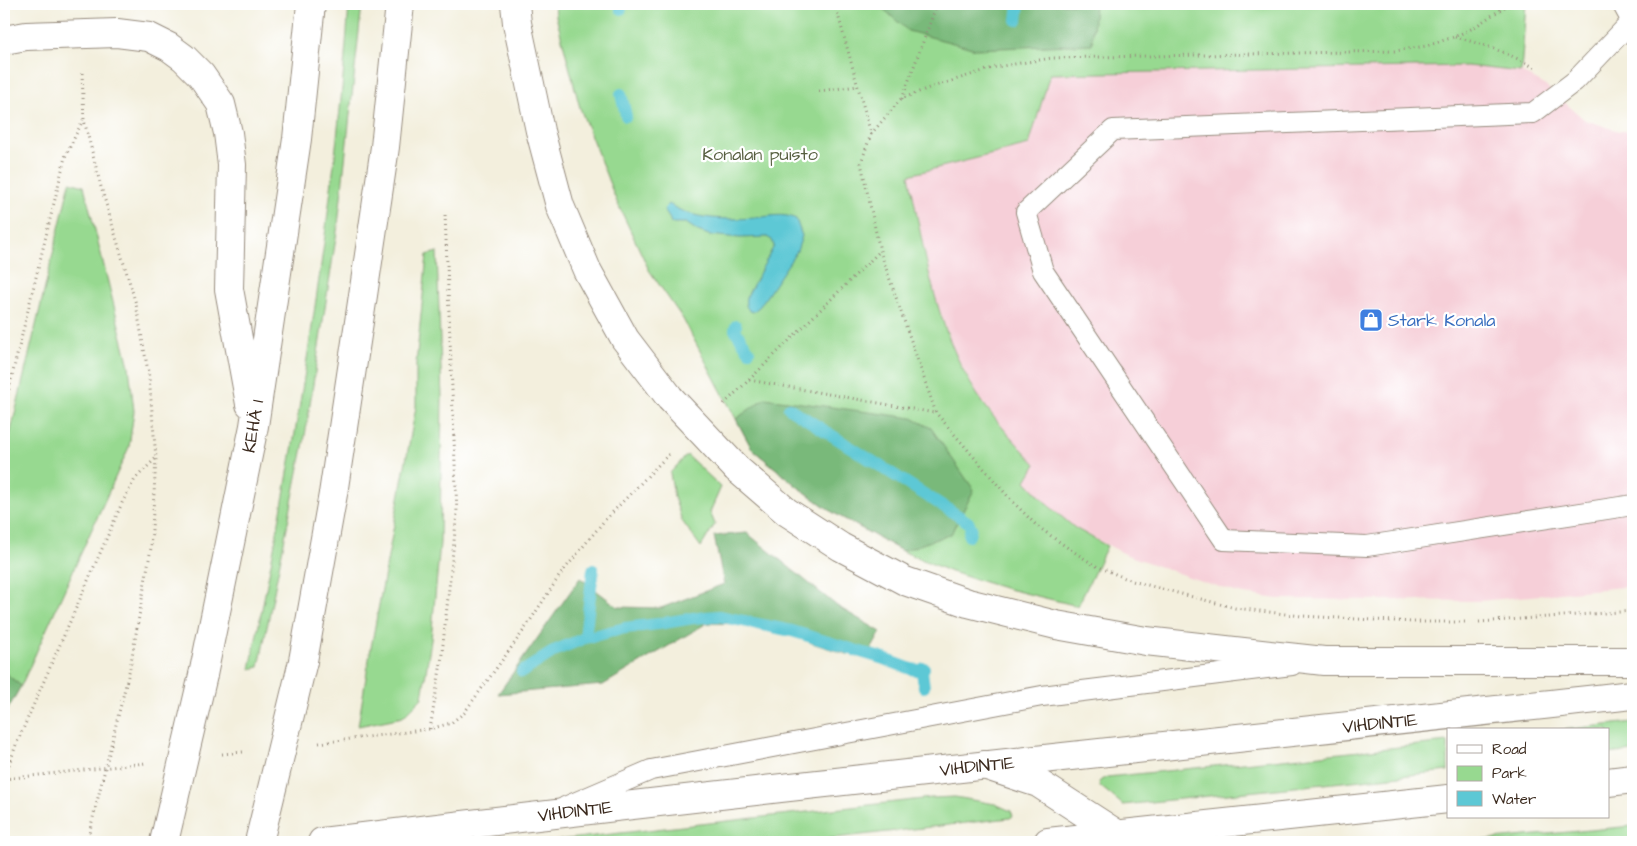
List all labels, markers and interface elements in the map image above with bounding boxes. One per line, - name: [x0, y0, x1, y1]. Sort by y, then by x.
- park label: Konalan puisto: [702, 142, 818, 167]
- shop icon: Stark Konala: [1358, 307, 1384, 333]
- place label: Stark Konala: [1388, 308, 1495, 333]
- street label: KEHÄ I: [237, 397, 270, 455]
- street label: VIHDINTIE: [1341, 707, 1419, 740]
- legend: [1447, 728, 1610, 818]
- text: Road: [1492, 739, 1527, 760]
- street label: VIHDINTIE: [938, 750, 1016, 783]
- text: Park: [1492, 763, 1527, 784]
- text: Water: [1492, 789, 1536, 810]
- street label: VIHDINTIE: [536, 794, 614, 828]

